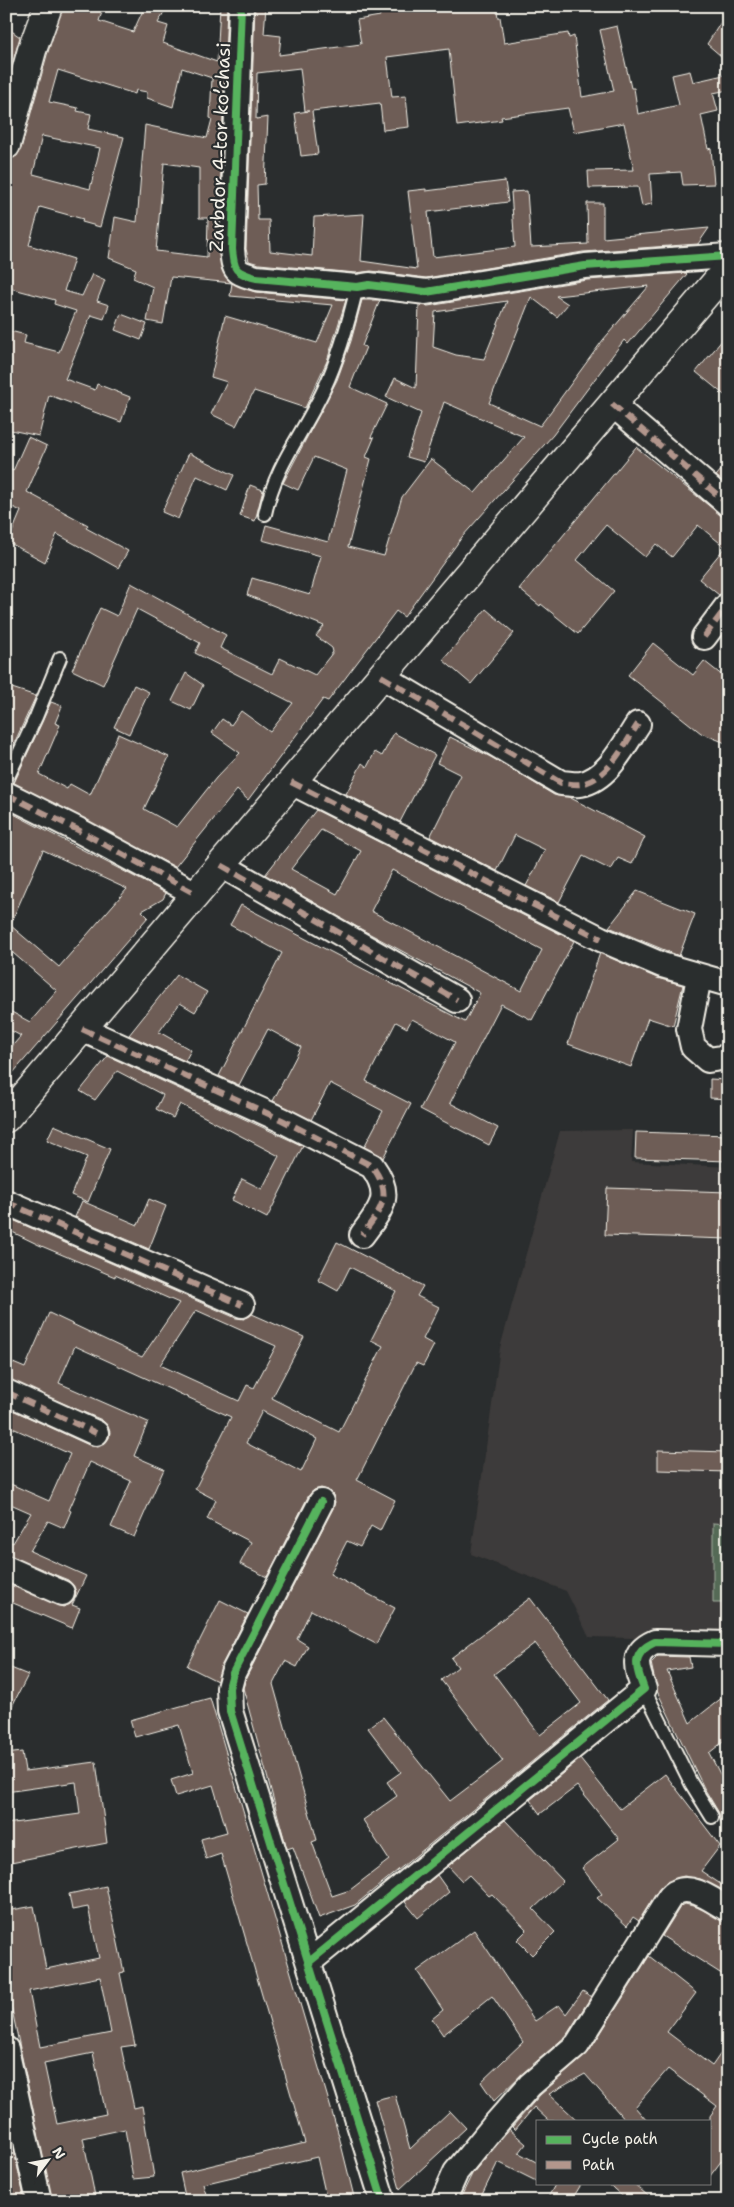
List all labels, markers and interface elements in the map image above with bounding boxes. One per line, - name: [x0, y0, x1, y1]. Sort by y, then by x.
- street label: Zarbdor 4-tor koʼchasi: [204, 42, 236, 252]
- legend: [536, 2120, 712, 2184]
- text: Cycle path: [582, 2129, 658, 2149]
- north arrow: [22, 2134, 72, 2184]
- text: N: [48, 2144, 70, 2163]
- text: Path: [582, 2155, 615, 2175]

